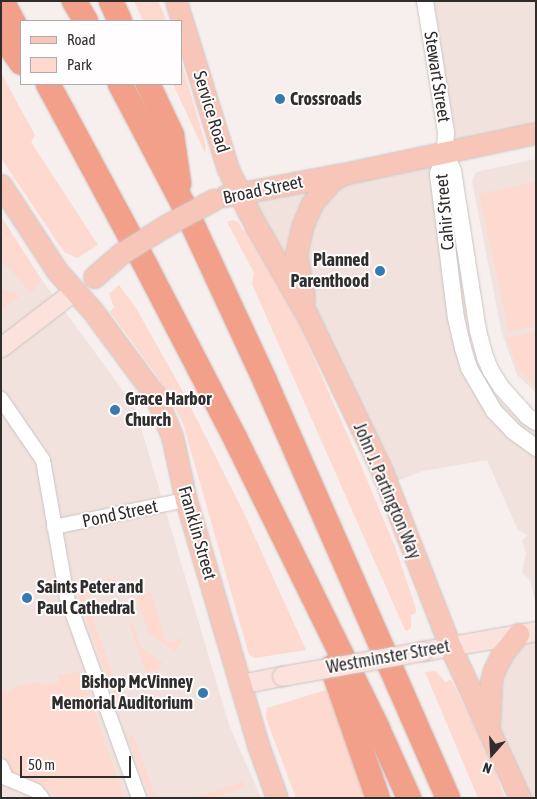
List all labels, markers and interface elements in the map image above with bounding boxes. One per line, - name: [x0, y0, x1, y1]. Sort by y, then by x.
- legend: [20, 20, 182, 85]
- street label: Stewart Street: [419, 30, 455, 124]
- text: Road: [67, 31, 96, 48]
- text: Park: [67, 56, 92, 73]
- street label: Service Road: [188, 69, 234, 155]
- place label: Crossroads: [290, 88, 362, 110]
- marker: Crossroads: [274, 93, 286, 105]
- street label: Broad Street: [221, 171, 305, 209]
- street label: Cahir Street: [431, 173, 459, 251]
- place label: Planned Parenthood: [291, 250, 369, 292]
- marker: Planned Parenthood: [373, 264, 387, 278]
- place label: Grace Harbor Church: [125, 389, 212, 432]
- marker: Grace Harbor Church: [109, 404, 121, 416]
- street label: John J. Partington Way: [349, 420, 425, 562]
- street label: Franklin Street: [173, 484, 221, 582]
- street label: Pond Street: [80, 496, 160, 532]
- place label: Saints Peter and Paul Cathedral: [37, 577, 143, 620]
- marker: Saints Peter and Paul Cathedral: [21, 592, 33, 604]
- street label: Westminster Street: [325, 636, 451, 678]
- place label: Bishop McVinney Memorial Auditorium: [52, 672, 193, 714]
- marker: Bishop McVinney Memorial Auditorium: [197, 687, 209, 699]
- north arrow: [467, 729, 517, 779]
- scale bar: [22, 746, 134, 778]
- text: 50 m: [28, 756, 55, 773]
- text: N: [481, 759, 494, 777]

